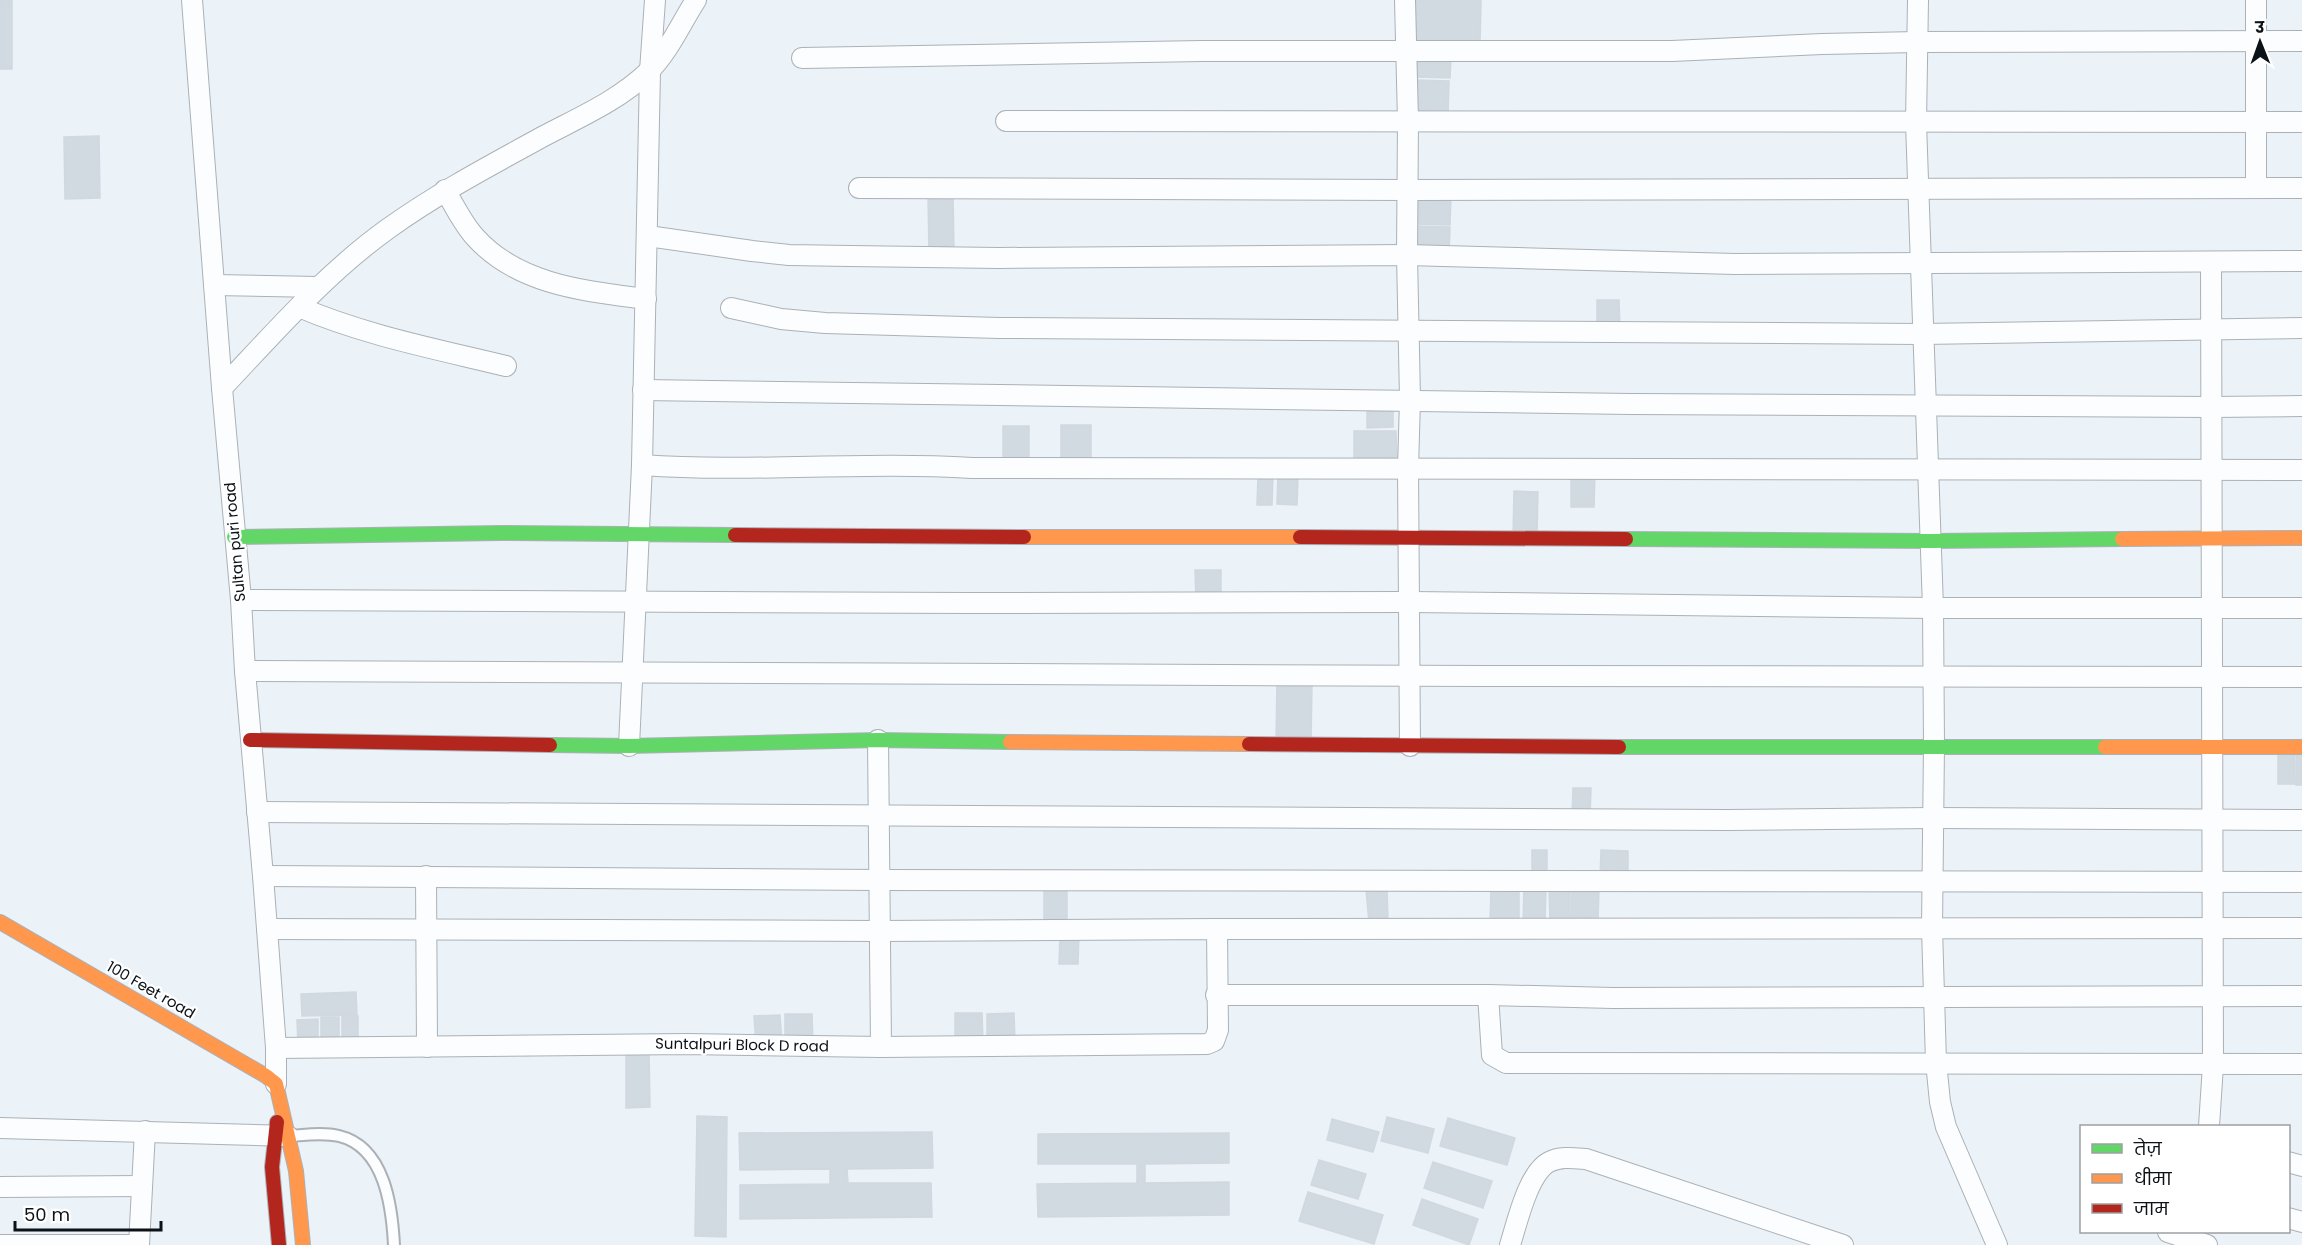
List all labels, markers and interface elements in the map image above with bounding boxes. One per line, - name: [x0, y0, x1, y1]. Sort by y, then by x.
- north arrow: [2230, 12, 2290, 72]
- text: उ: [2254, 16, 2265, 39]
- street label: Sultan puri road: [219, 481, 250, 603]
- street label: 100 Feet road: [103, 956, 199, 1023]
- street label: Suntalpuri Block D road: [655, 1032, 829, 1057]
- legend: [2080, 1125, 2290, 1233]
- text: तेज़: [2133, 1136, 2162, 1161]
- text: धीमा: [2134, 1166, 2172, 1191]
- scale bar: [15, 1194, 160, 1232]
- text: जाम: [2133, 1196, 2169, 1221]
- text: 50 m: [24, 1202, 70, 1227]

